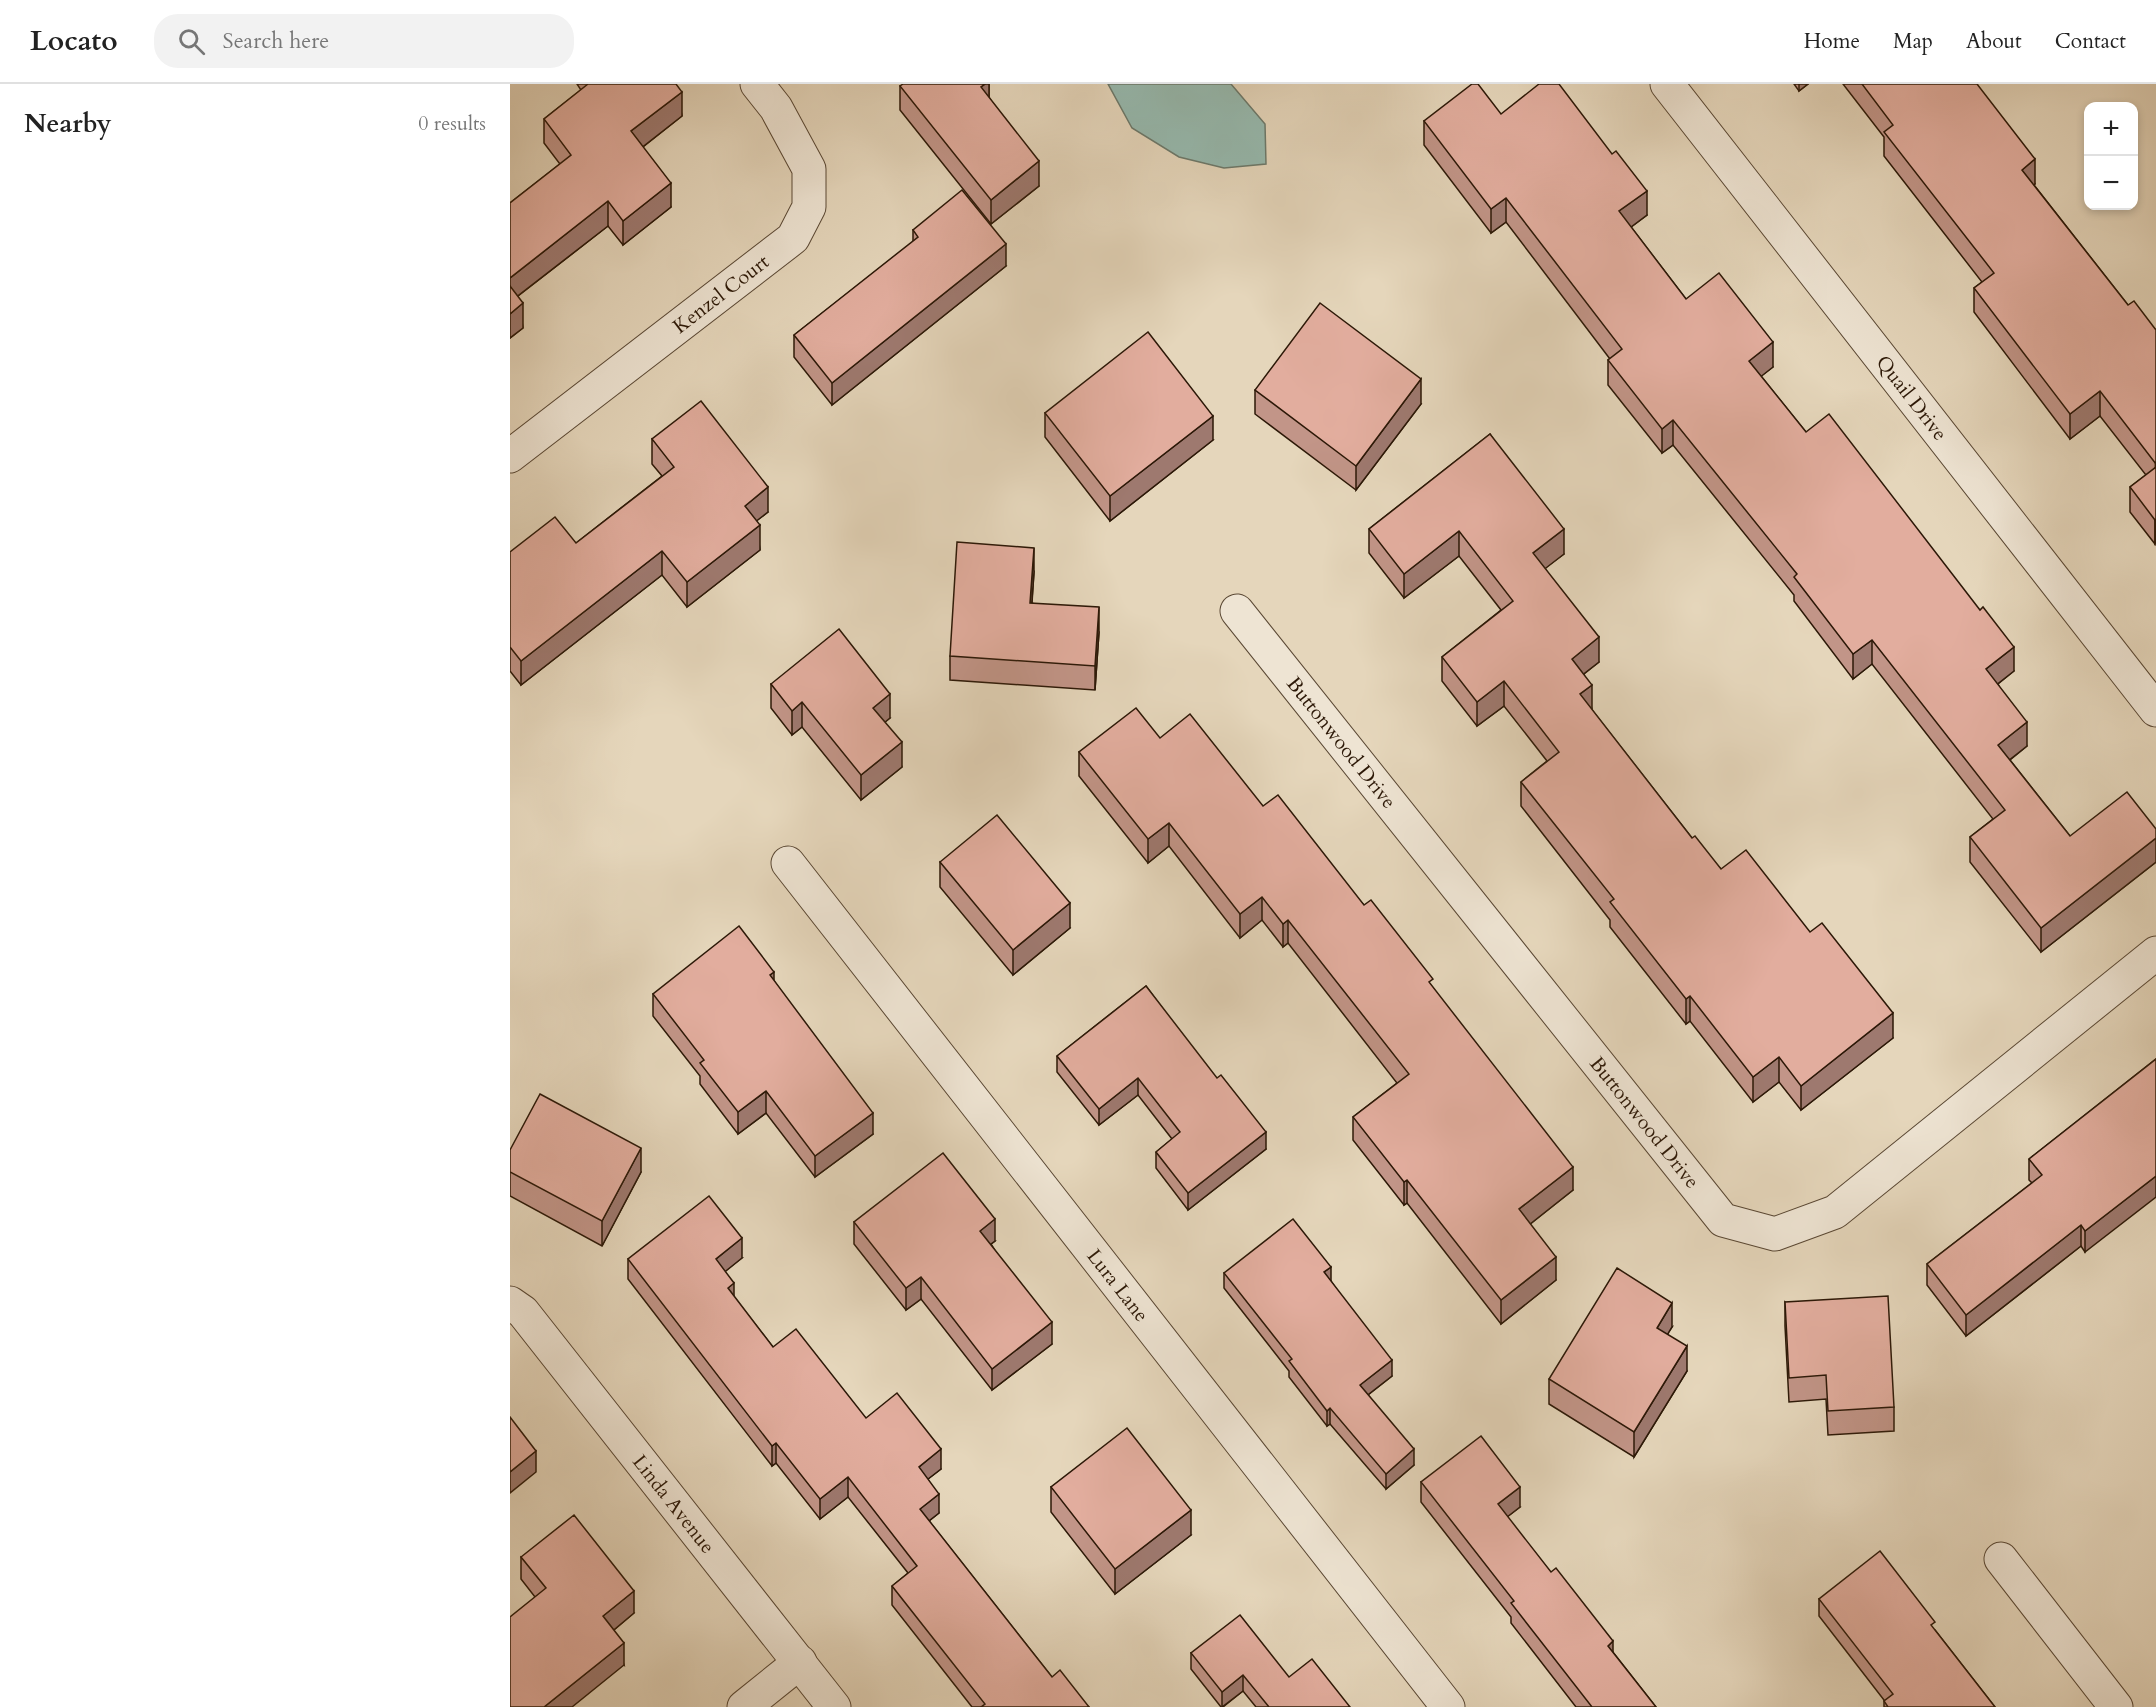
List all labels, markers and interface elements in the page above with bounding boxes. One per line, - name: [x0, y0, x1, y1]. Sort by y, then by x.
- search box: [154, 14, 574, 68]
- text: Locato: [30, 22, 118, 60]
- icon: search: [175, 25, 208, 58]
- text: Search here: [223, 26, 329, 56]
- text: Home: [1804, 27, 1860, 56]
- text: Map: [1893, 27, 1933, 56]
- text: About: [1966, 27, 2022, 56]
- text: Contact: [2055, 27, 2126, 56]
- map controls: [2084, 102, 2138, 210]
- button: +: [2084, 102, 2138, 156]
- text: Nearby: [24, 106, 112, 141]
- text: 0 results: [418, 110, 486, 137]
- button: −: [2084, 156, 2138, 210]
- street label: Kenzel Court: [667, 248, 775, 340]
- street label: Quail Drive: [1870, 350, 1953, 446]
- street label: Buttonwood Drive: [1280, 671, 1402, 814]
- street label: Buttonwood Drive: [1584, 1051, 1705, 1194]
- street label: Lura Lane: [1081, 1243, 1155, 1328]
- street label: Linda Avenue: [626, 1449, 721, 1559]

